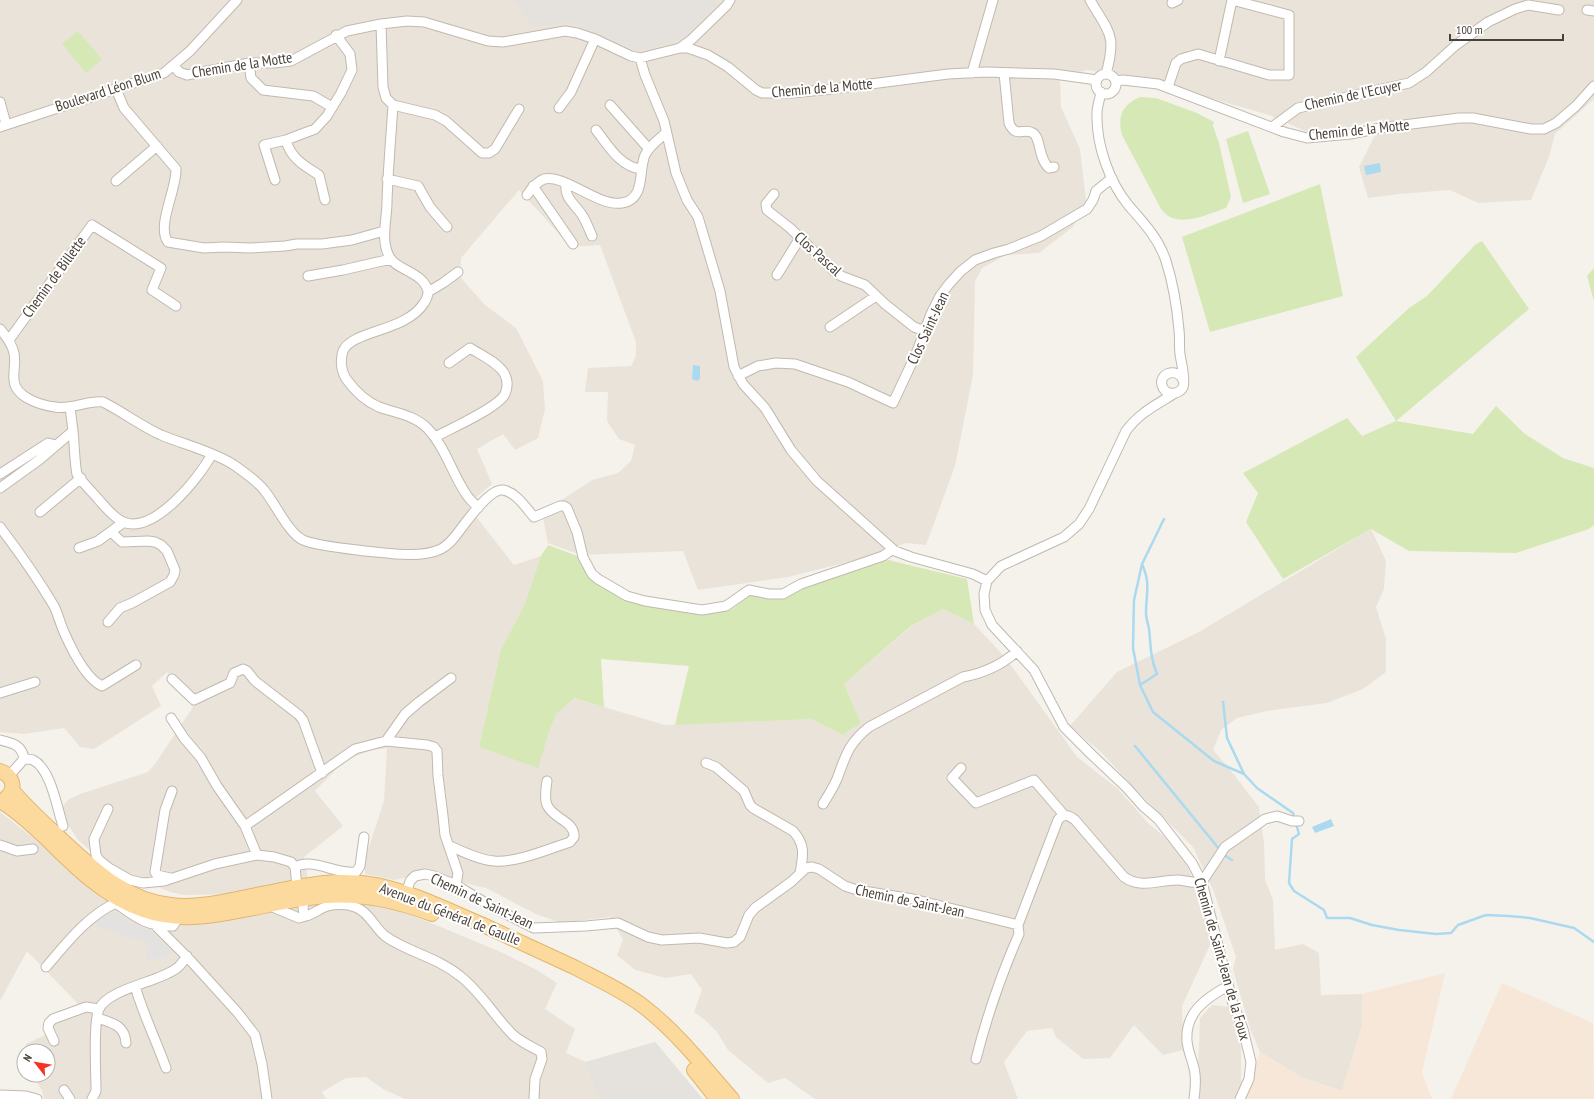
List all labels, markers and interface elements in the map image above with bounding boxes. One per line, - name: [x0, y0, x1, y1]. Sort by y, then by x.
- scale bar: [1450, 16, 1563, 42]
- text: 100 m: [1456, 22, 1483, 37]
- street label: Chemin de la Motte: [190, 47, 293, 82]
- street label: Boulevard Léon Blum: [53, 64, 163, 116]
- street label: Chemin de la Motte: [771, 74, 873, 101]
- street label: Chemin de l'Ecuyer: [1303, 75, 1404, 114]
- street label: Chemin de la Motte: [1308, 115, 1410, 144]
- street label: Clos Pascal: [791, 227, 846, 280]
- street label: Chemin de Billette: [18, 232, 90, 321]
- street label: Clos Saint-Jean: [902, 288, 953, 367]
- street label: Chemin de Saint-Jean: [428, 868, 537, 933]
- street label: Chemin de Saint-Jean de la Foux: [1190, 875, 1255, 1042]
- street label: Avenue du Général de Gaulle: [377, 878, 523, 949]
- street label: Chemin de Saint-Jean: [854, 880, 966, 921]
- north arrow: [16, 1043, 56, 1083]
- text: N: [20, 1052, 35, 1064]

